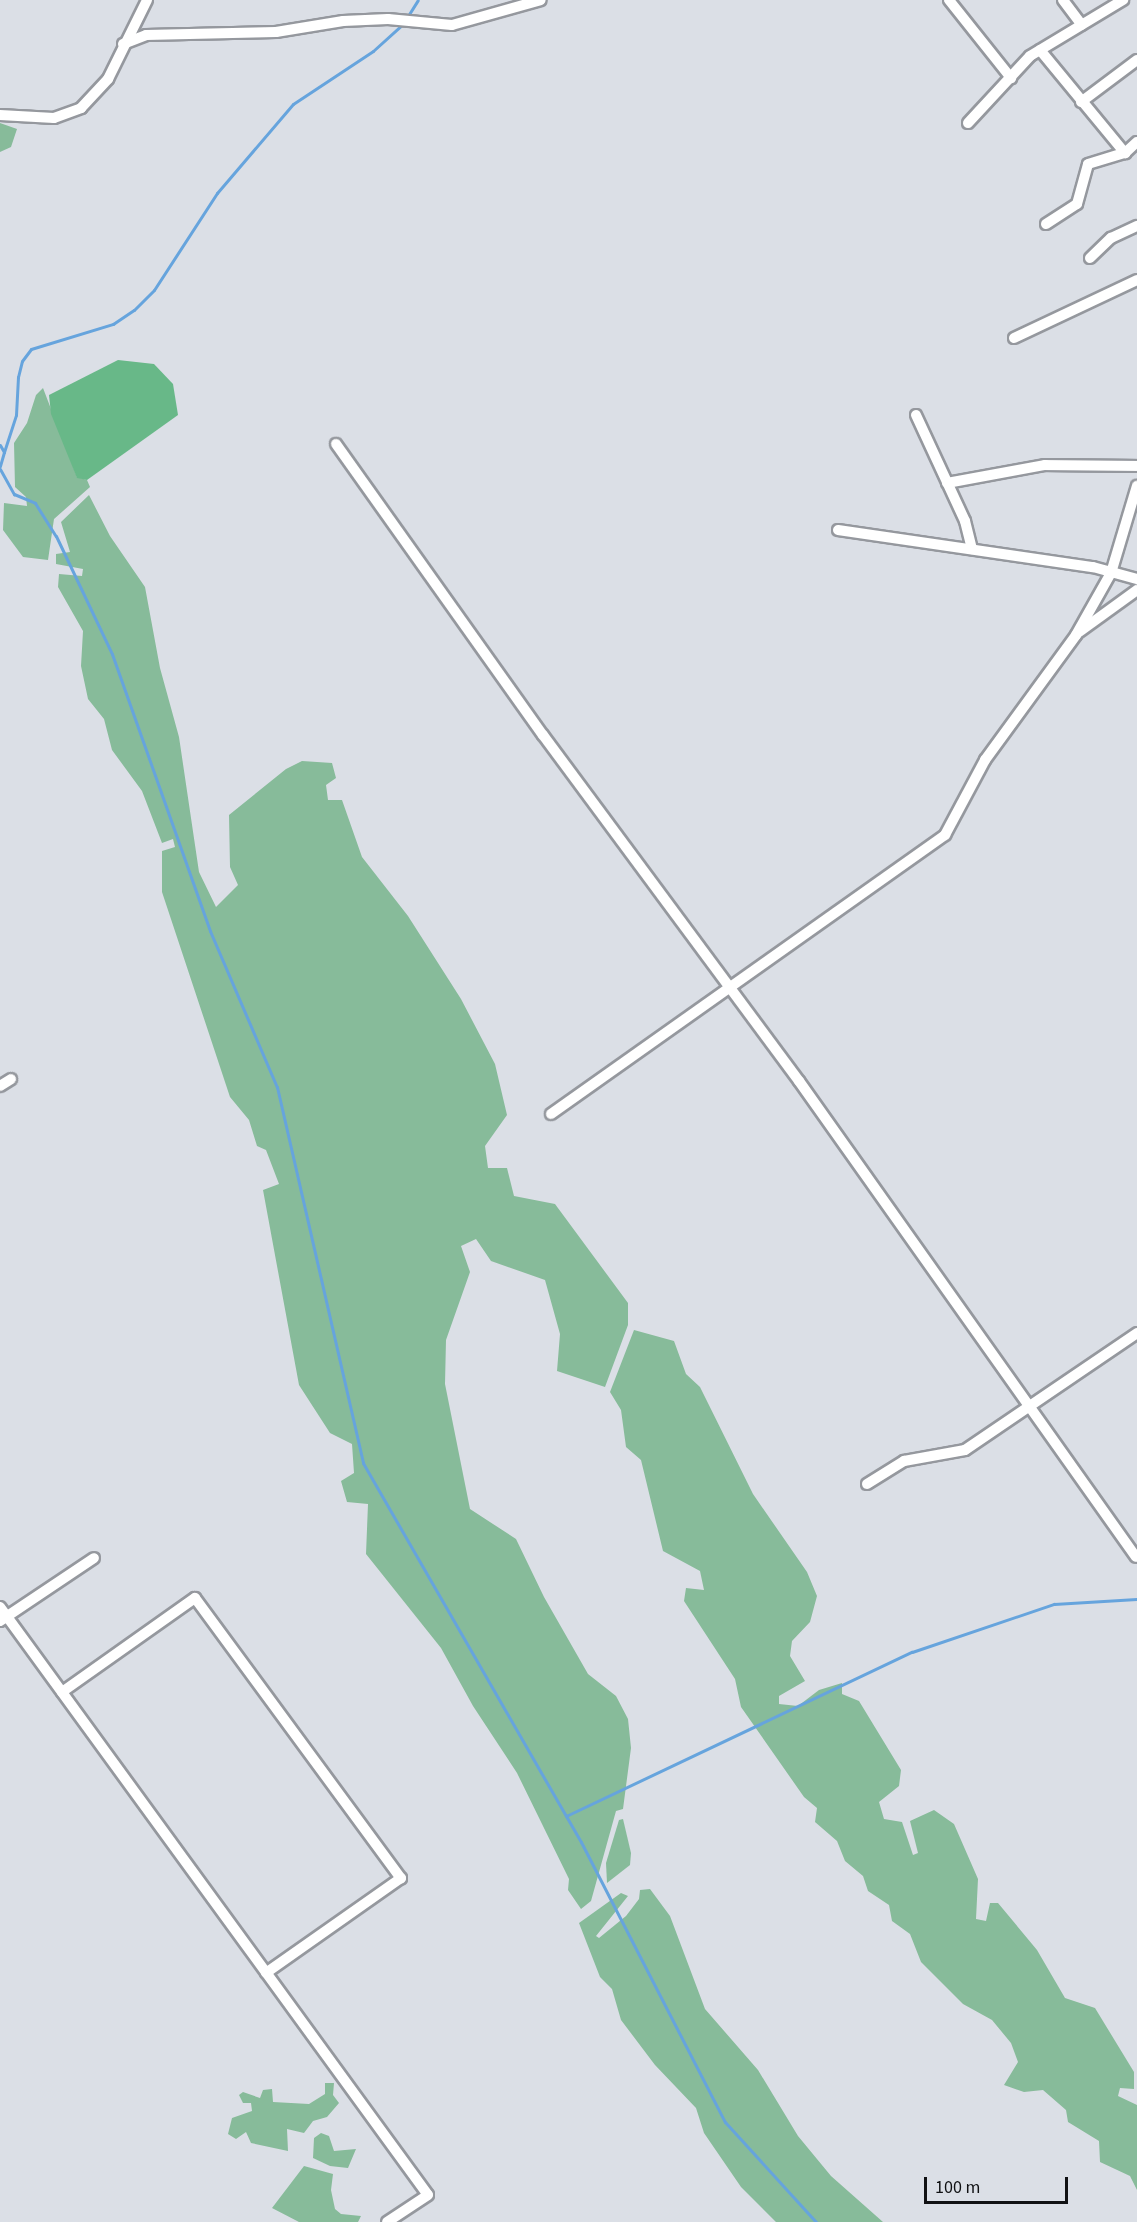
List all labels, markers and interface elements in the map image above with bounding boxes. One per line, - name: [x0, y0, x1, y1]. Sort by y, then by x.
- scale bar: [927, 2165, 1071, 2203]
- text: 100 m: [935, 2175, 980, 2200]

